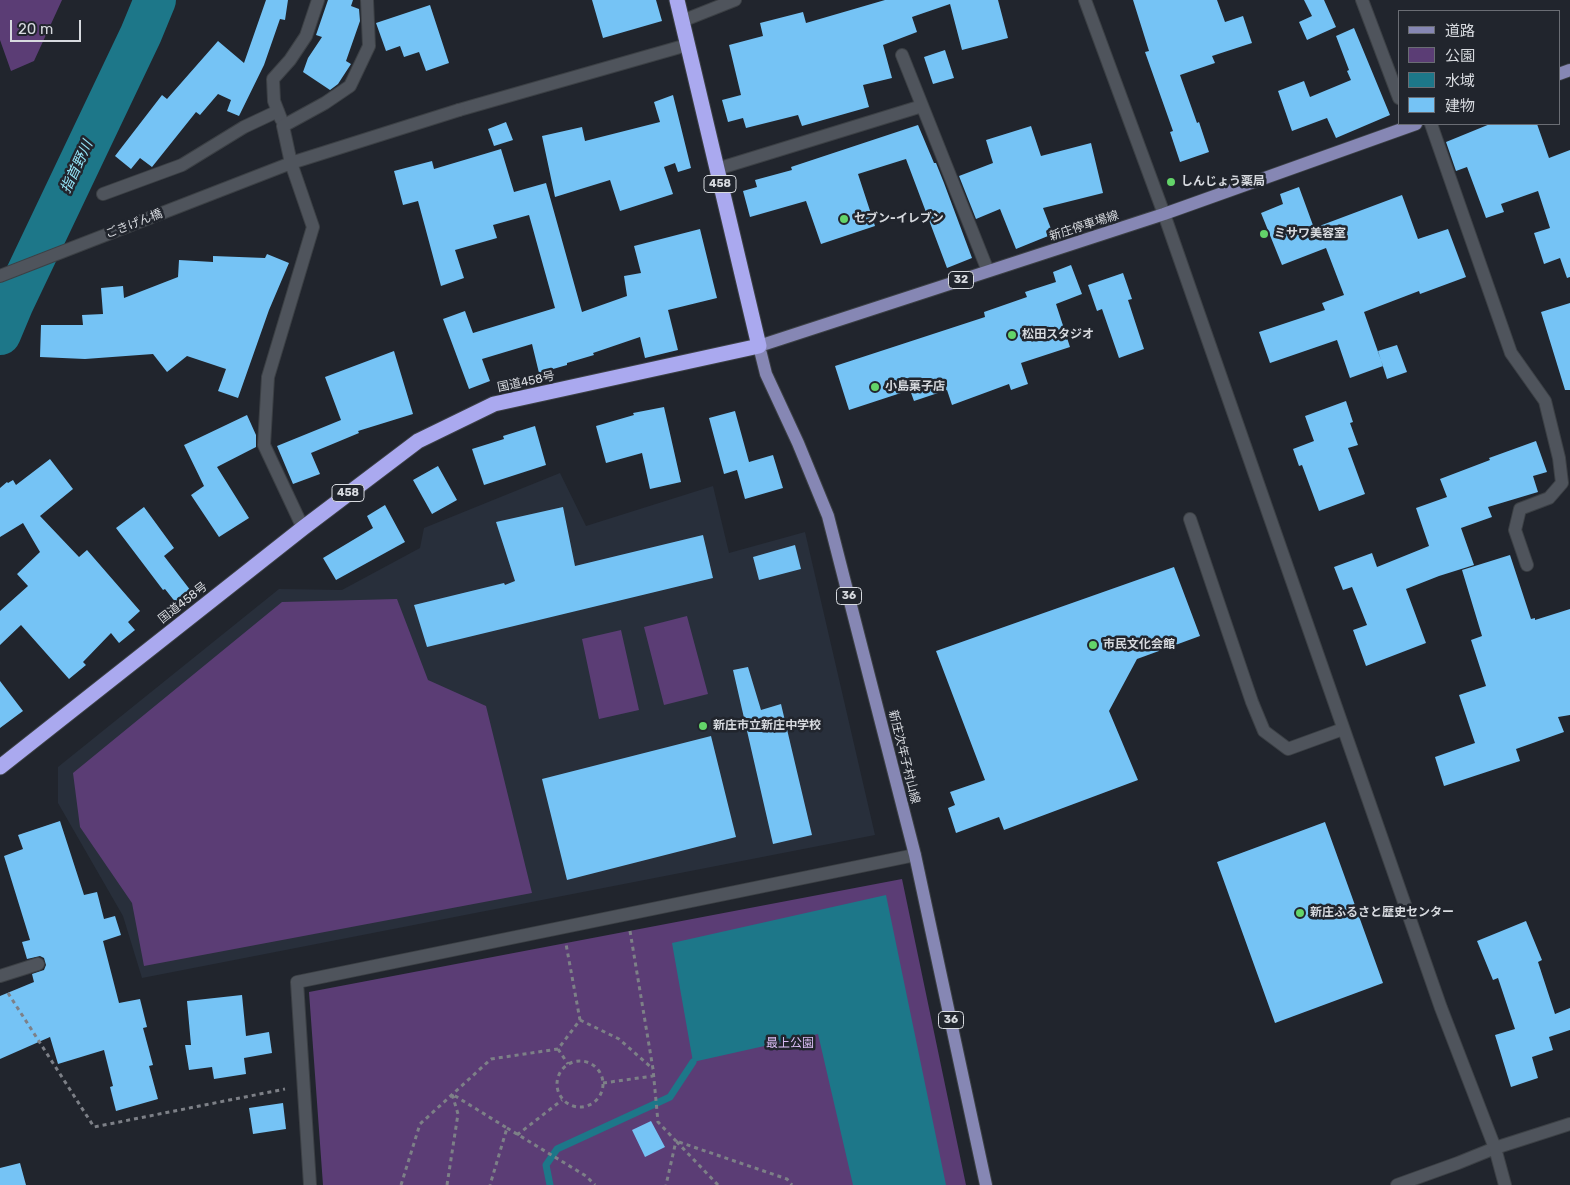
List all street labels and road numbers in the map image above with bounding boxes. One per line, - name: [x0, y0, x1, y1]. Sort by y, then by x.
- road number: 458: [704, 175, 736, 192]
- street label: ごきげん橋: [103, 207, 165, 241]
- street label: 新庄停車場線: [1048, 208, 1120, 244]
- road number: 32: [948, 272, 974, 288]
- street label: 国道458号: [496, 369, 556, 395]
- road number: 458: [332, 484, 364, 502]
- street label: 国道458号: [156, 579, 210, 627]
- road number: 36: [836, 588, 862, 604]
- street label: 新庄次年子村山線: [885, 709, 923, 805]
- road number: 36: [938, 1012, 964, 1028]

